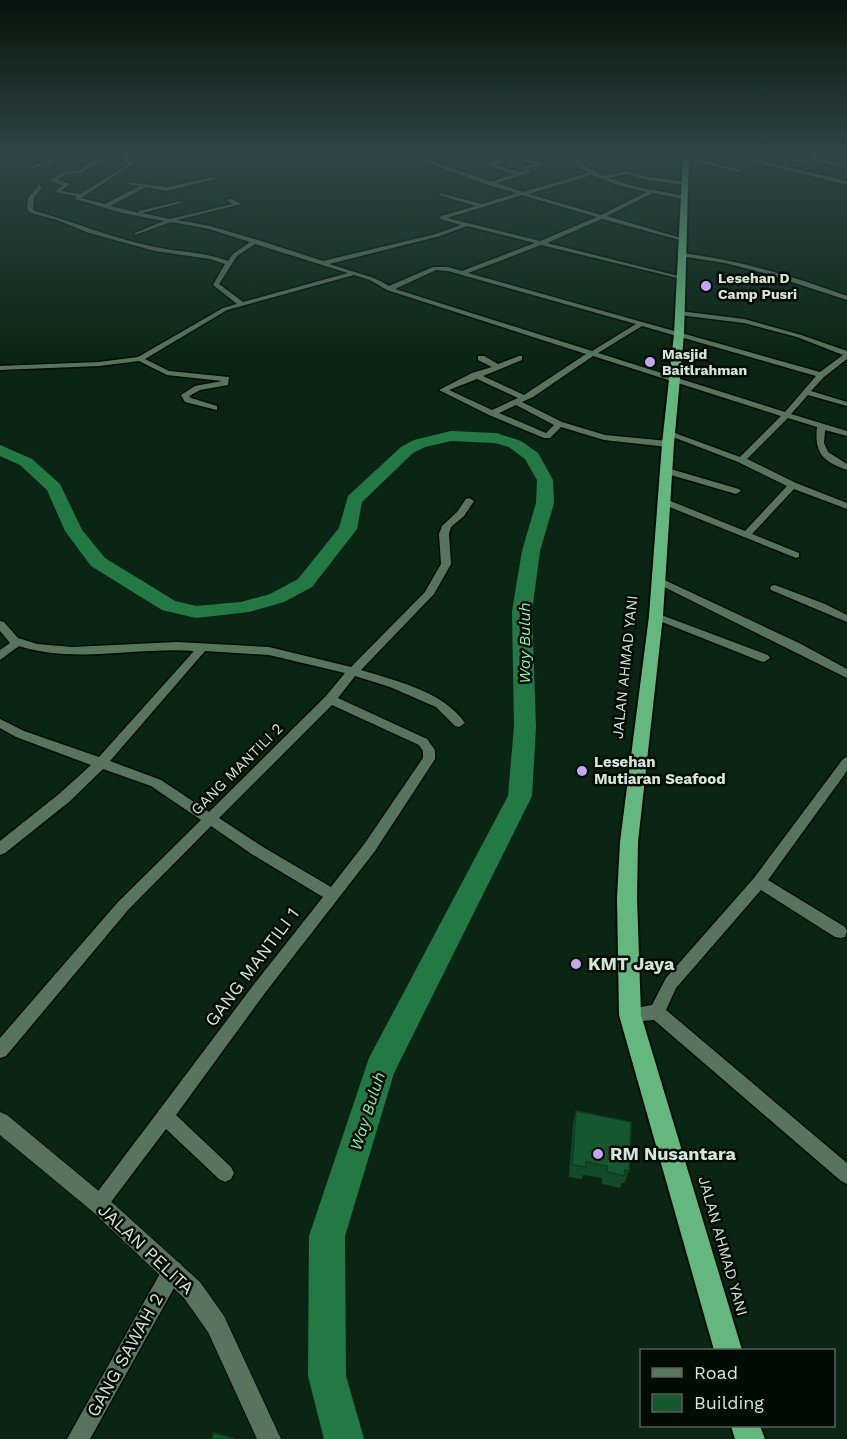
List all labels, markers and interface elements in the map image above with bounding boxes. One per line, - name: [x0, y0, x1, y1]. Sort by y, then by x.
- place label: Lesehan D Camp Pusri: [718, 270, 797, 302]
- marker: Lesehan D Camp Pusri: [699, 279, 713, 293]
- place label: Masjid Baitlrahman: [662, 346, 747, 378]
- marker: Masjid Baitlrahman: [643, 355, 657, 369]
- street label: JALAN AHMAD YANI: [609, 594, 641, 740]
- water label: Way Buluh: [515, 602, 534, 684]
- street label: GANG MANTILI 2: [187, 719, 287, 819]
- place label: Lesehan Mutiaran Seafood: [594, 753, 726, 788]
- marker: Lesehan Mutiaran Seafood: [575, 764, 589, 778]
- street label: GANG MANTILI 1: [200, 903, 303, 1030]
- place label: KMT Jaya: [588, 953, 675, 974]
- marker: KMT Jaya: [569, 957, 583, 971]
- water label: Way Buluh: [346, 1070, 389, 1153]
- place label: RM Nusantara: [610, 1143, 737, 1164]
- marker: RM Nusantara: [591, 1147, 605, 1161]
- street label: JALAN AHMAD YANI: [694, 1174, 752, 1318]
- street label: JALAN PELITA: [94, 1199, 199, 1298]
- street label: GANG SAWAH 2: [82, 1289, 167, 1420]
- legend: [640, 1349, 835, 1427]
- text: Road: [694, 1362, 738, 1383]
- text: Building: [694, 1392, 764, 1413]

